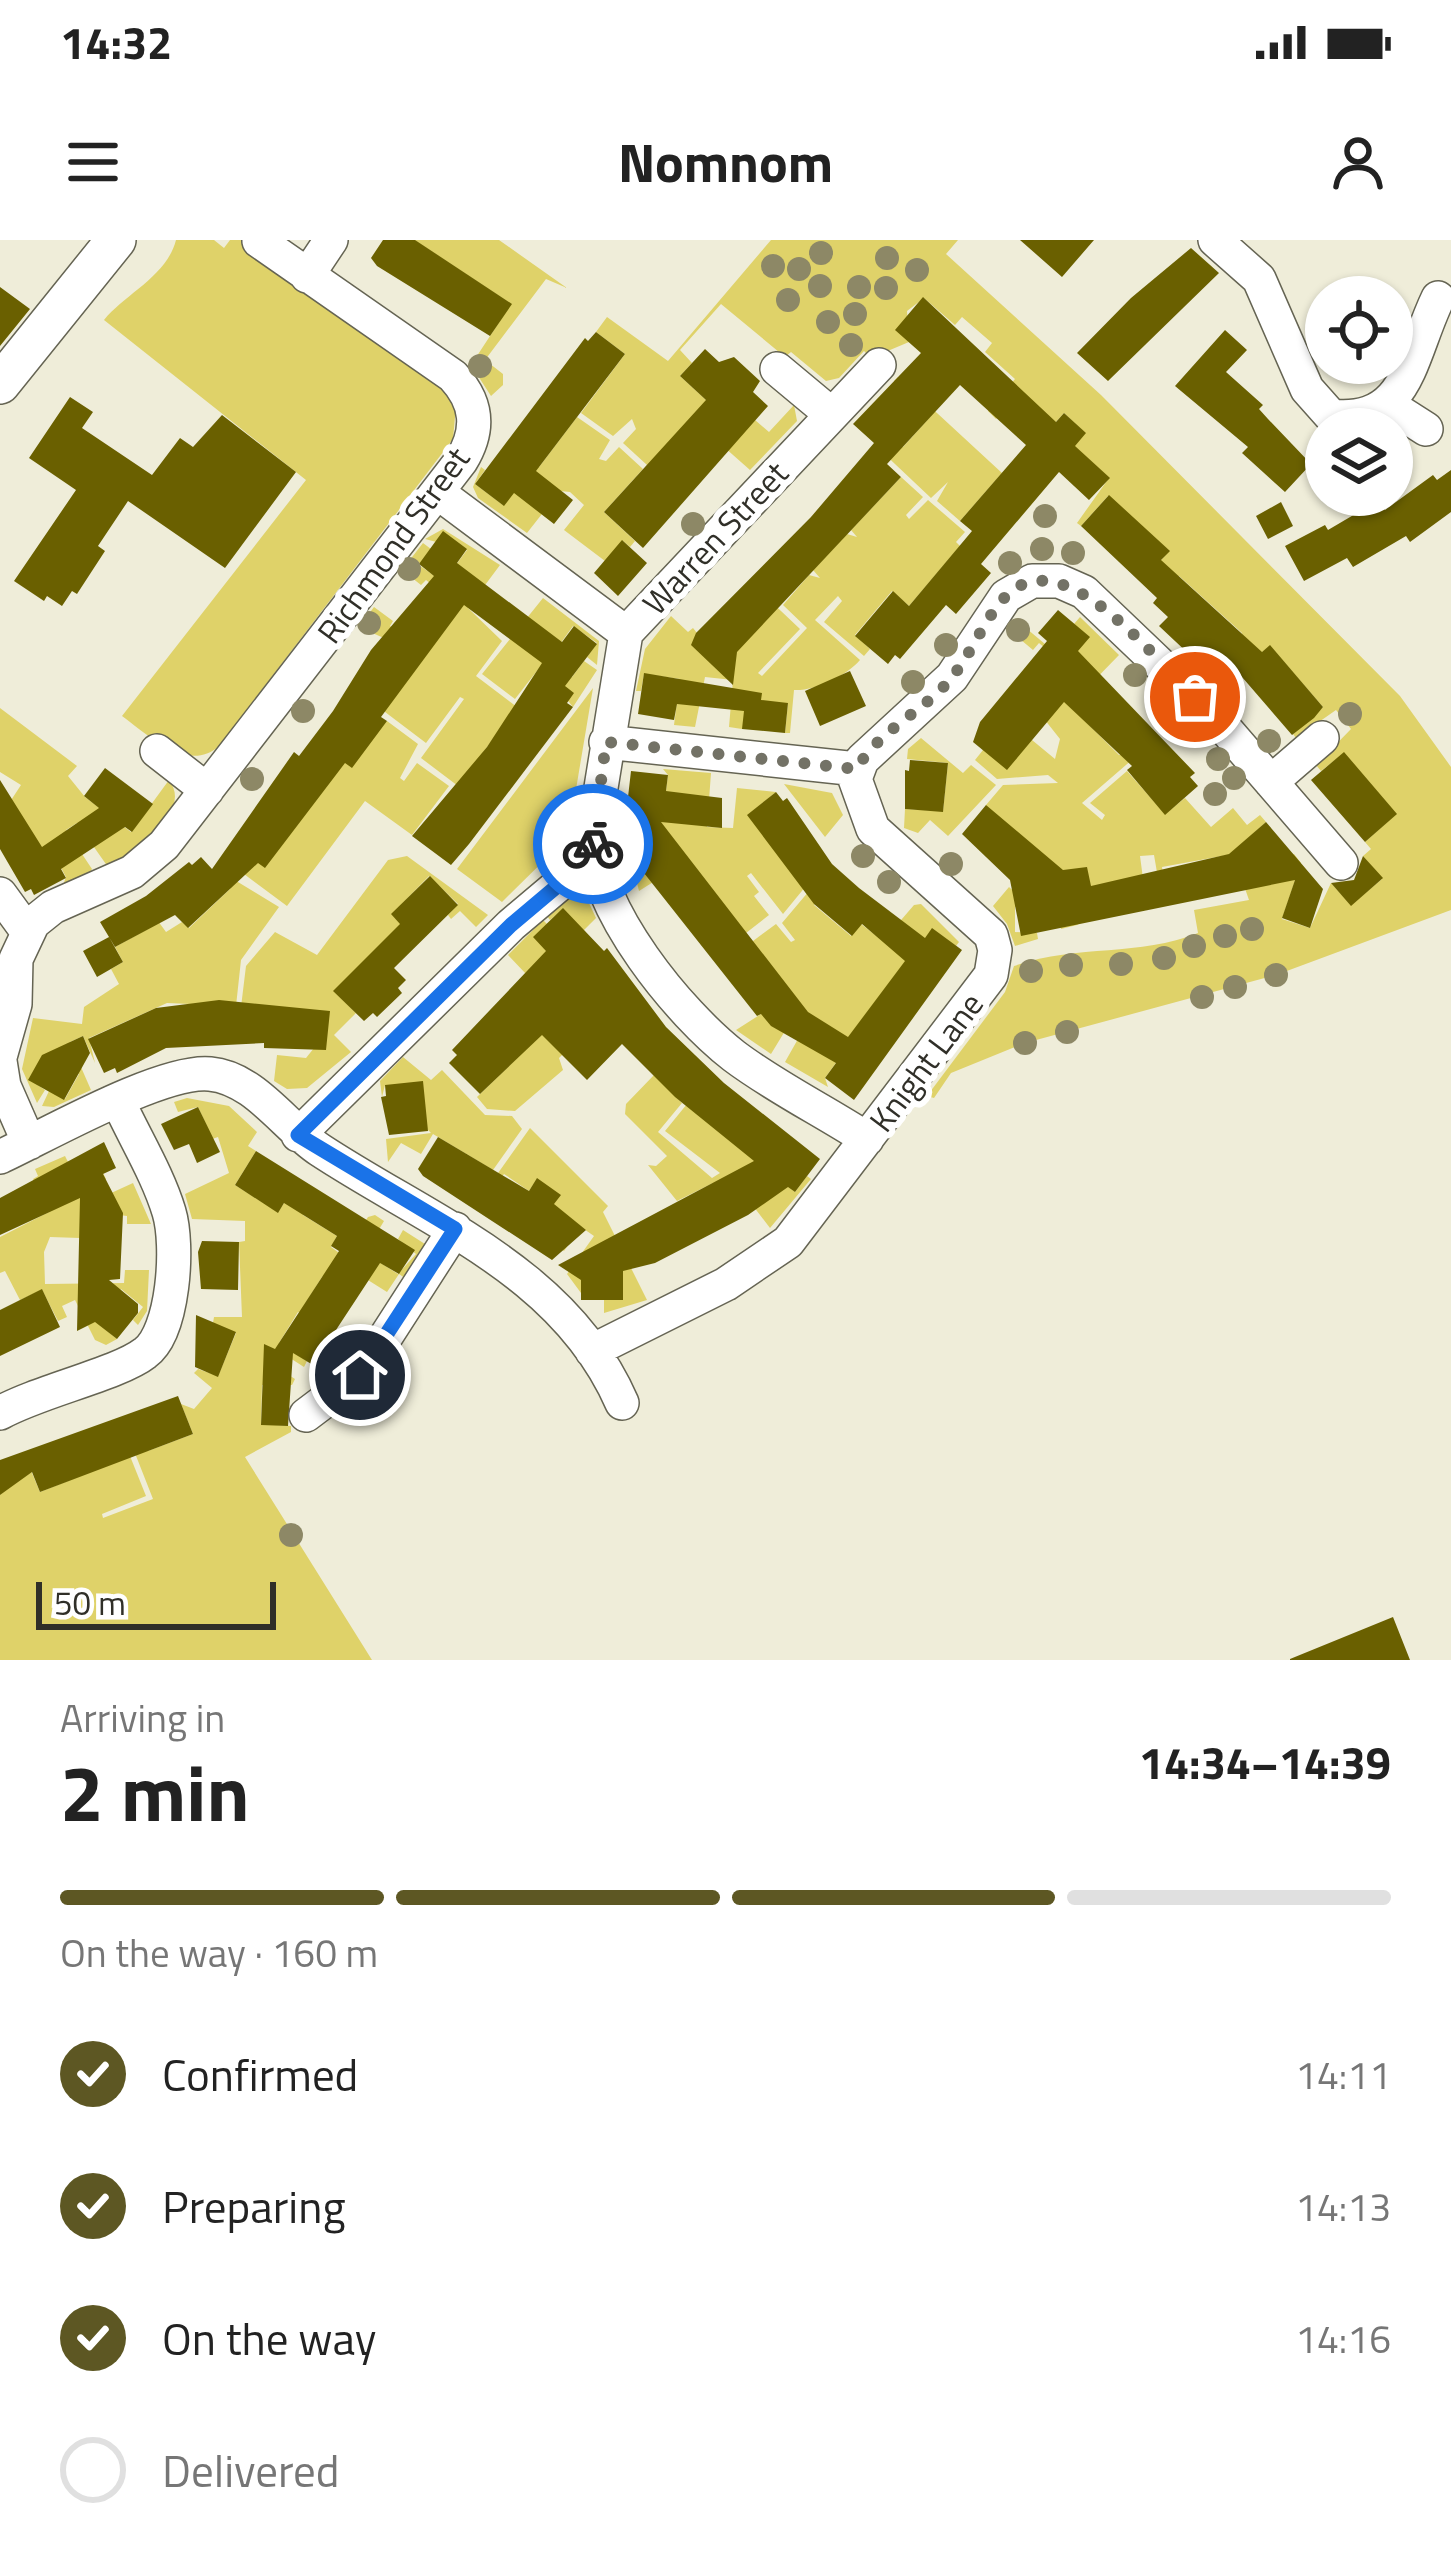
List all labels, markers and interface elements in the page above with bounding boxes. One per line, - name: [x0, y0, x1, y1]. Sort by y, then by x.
- text: 14:32: [60, 8, 172, 76]
- text: Nomnom: [618, 121, 833, 203]
- icon: menu: [60, 129, 126, 195]
- icon: person: [1325, 129, 1391, 195]
- map controls: [1305, 276, 1413, 516]
- button: locate: [1305, 276, 1413, 384]
- button: layers: [1305, 408, 1413, 516]
- street label: Richmond Street: [305, 436, 482, 654]
- street label: Warren Street: [630, 450, 800, 626]
- pin: [1144, 646, 1246, 748]
- icon: bag: [1162, 664, 1228, 730]
- courier: [533, 784, 653, 904]
- icon: bike: [560, 811, 626, 877]
- street label: Knight Lane: [857, 982, 995, 1142]
- pin: [309, 1324, 411, 1426]
- icon: home: [327, 1342, 393, 1408]
- scale bar: [36, 1576, 276, 1629]
- text: 50 m: [54, 1578, 126, 1628]
- text: Arriving in: [60, 1688, 225, 1747]
- text: 14:34–14:39: [1139, 1728, 1391, 1796]
- text: 2 min: [60, 1733, 250, 1851]
- text: On the way · 160 m: [60, 1923, 378, 1982]
- text: Confirmed: [162, 2040, 358, 2108]
- icon: check: [60, 2041, 126, 2107]
- text: 14:11: [1295, 2045, 1391, 2104]
- text: Preparing: [162, 2172, 346, 2240]
- icon: check: [60, 2173, 126, 2239]
- text: 14:13: [1295, 2177, 1391, 2236]
- text: On the way: [162, 2304, 376, 2372]
- icon: check: [60, 2305, 126, 2371]
- text: 14:16: [1295, 2309, 1391, 2368]
- text: Delivered: [162, 2436, 340, 2504]

